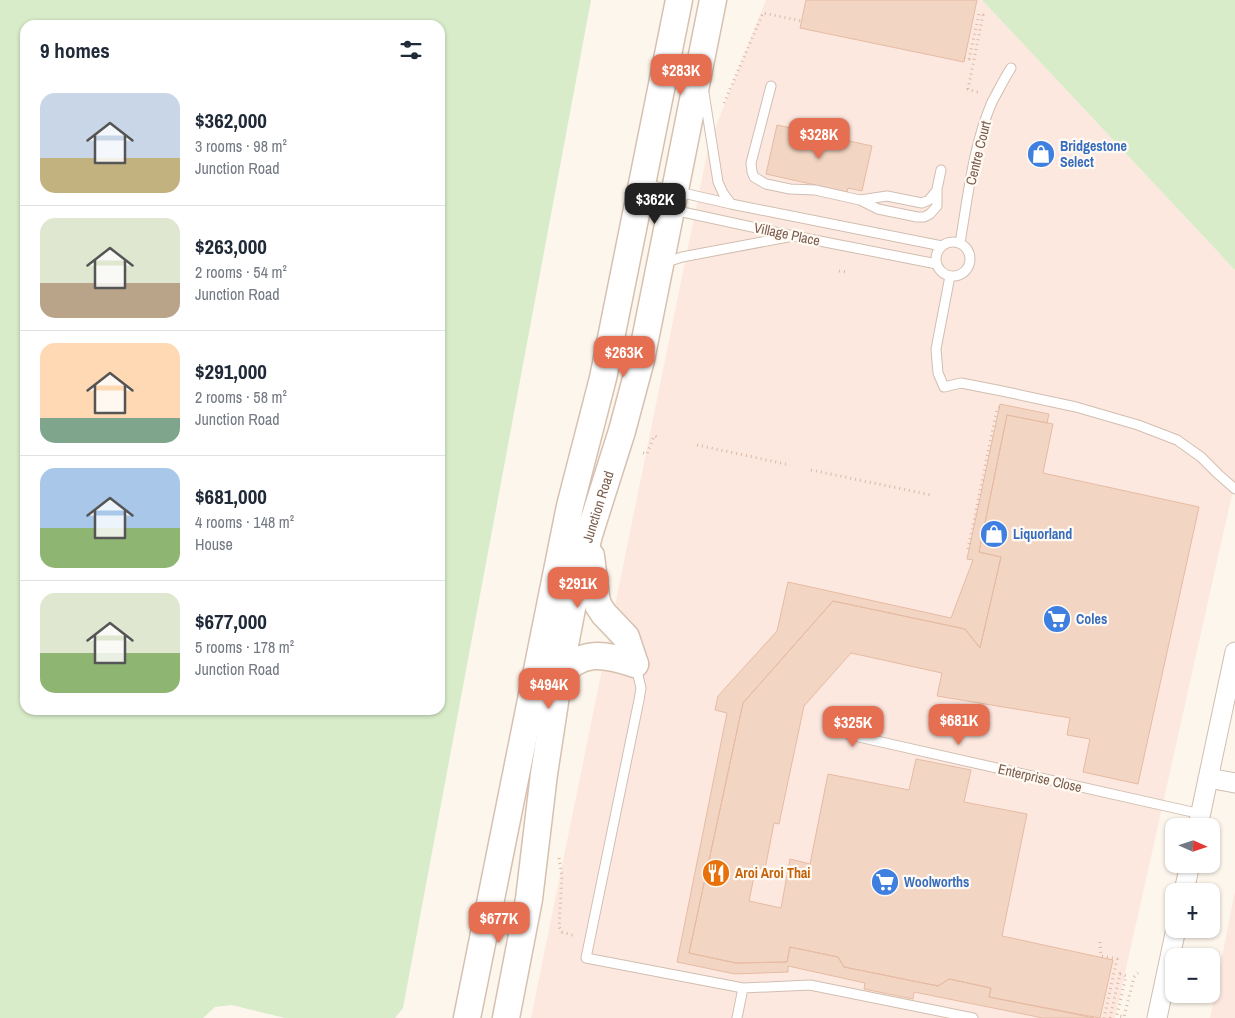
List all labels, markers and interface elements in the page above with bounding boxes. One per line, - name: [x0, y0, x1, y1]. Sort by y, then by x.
- text: 9 homes: [40, 36, 110, 65]
- icon: filters: [397, 36, 425, 64]
- pin: $283K: [646, 54, 716, 96]
- text: $283K: [662, 59, 700, 81]
- text: $362,000: [195, 106, 267, 135]
- icon: home: [80, 113, 140, 173]
- pin: $328K: [784, 118, 854, 160]
- street label: Centre Court: [961, 119, 995, 187]
- text: $328K: [800, 123, 838, 145]
- text: 3 rooms · 98 m²: [195, 135, 287, 157]
- place label: Bridgestone Select: [1060, 137, 1127, 171]
- shop icon: Bridgestone Select: [1026, 139, 1056, 169]
- text: Junction Road: [195, 157, 280, 179]
- pin: $362K: [620, 182, 690, 225]
- text: $362K: [636, 188, 674, 210]
- street label: Village Place: [752, 218, 822, 250]
- text: $263,000: [195, 232, 267, 261]
- icon: home: [80, 238, 140, 298]
- text: 2 rooms · 54 m²: [195, 261, 287, 283]
- text: Junction Road: [195, 283, 280, 305]
- pin: $263K: [589, 336, 659, 378]
- text: $263K: [605, 341, 643, 363]
- text: $291,000: [195, 357, 267, 386]
- icon: home: [80, 363, 140, 423]
- text: 2 rooms · 58 m²: [195, 386, 287, 408]
- text: Junction Road: [195, 408, 280, 430]
- street label: Junction Road: [579, 469, 618, 544]
- text: $681,000: [195, 482, 267, 511]
- icon: home: [80, 488, 140, 548]
- text: 4 rooms · 148 m²: [195, 511, 294, 533]
- shop icon: Liquorland: [979, 519, 1009, 549]
- place label: Liquorland: [1013, 525, 1072, 543]
- text: House: [195, 533, 233, 555]
- pin: $291K: [543, 566, 613, 609]
- text: $291K: [559, 572, 597, 594]
- supermarket icon: Coles: [1042, 604, 1072, 634]
- text: $677,000: [195, 607, 267, 636]
- place label: Coles: [1076, 610, 1107, 628]
- icon: home: [80, 613, 140, 673]
- text: 5 rooms · 178 m²: [195, 636, 294, 658]
- text: Junction Road: [195, 658, 280, 680]
- pin: $494K: [514, 668, 584, 710]
- text: $494K: [530, 673, 568, 695]
- pin: $681K: [924, 704, 994, 746]
- pin: $325K: [818, 706, 888, 748]
- text: $681K: [940, 709, 978, 731]
- text: $325K: [834, 711, 872, 733]
- street label: Enterprise Close: [996, 760, 1084, 796]
- north arrow: [1165, 818, 1220, 872]
- map controls: [1165, 818, 1220, 1003]
- restaurant icon: Aroi Aroi Thai: [701, 858, 731, 888]
- place label: Aroi Aroi Thai: [735, 864, 811, 882]
- supermarket icon: Woolworths: [870, 867, 900, 897]
- place label: Woolworths: [904, 873, 970, 891]
- button: +: [1165, 883, 1220, 938]
- pin: $677K: [464, 902, 534, 944]
- text: $677K: [480, 907, 518, 929]
- button: −: [1165, 948, 1220, 1003]

